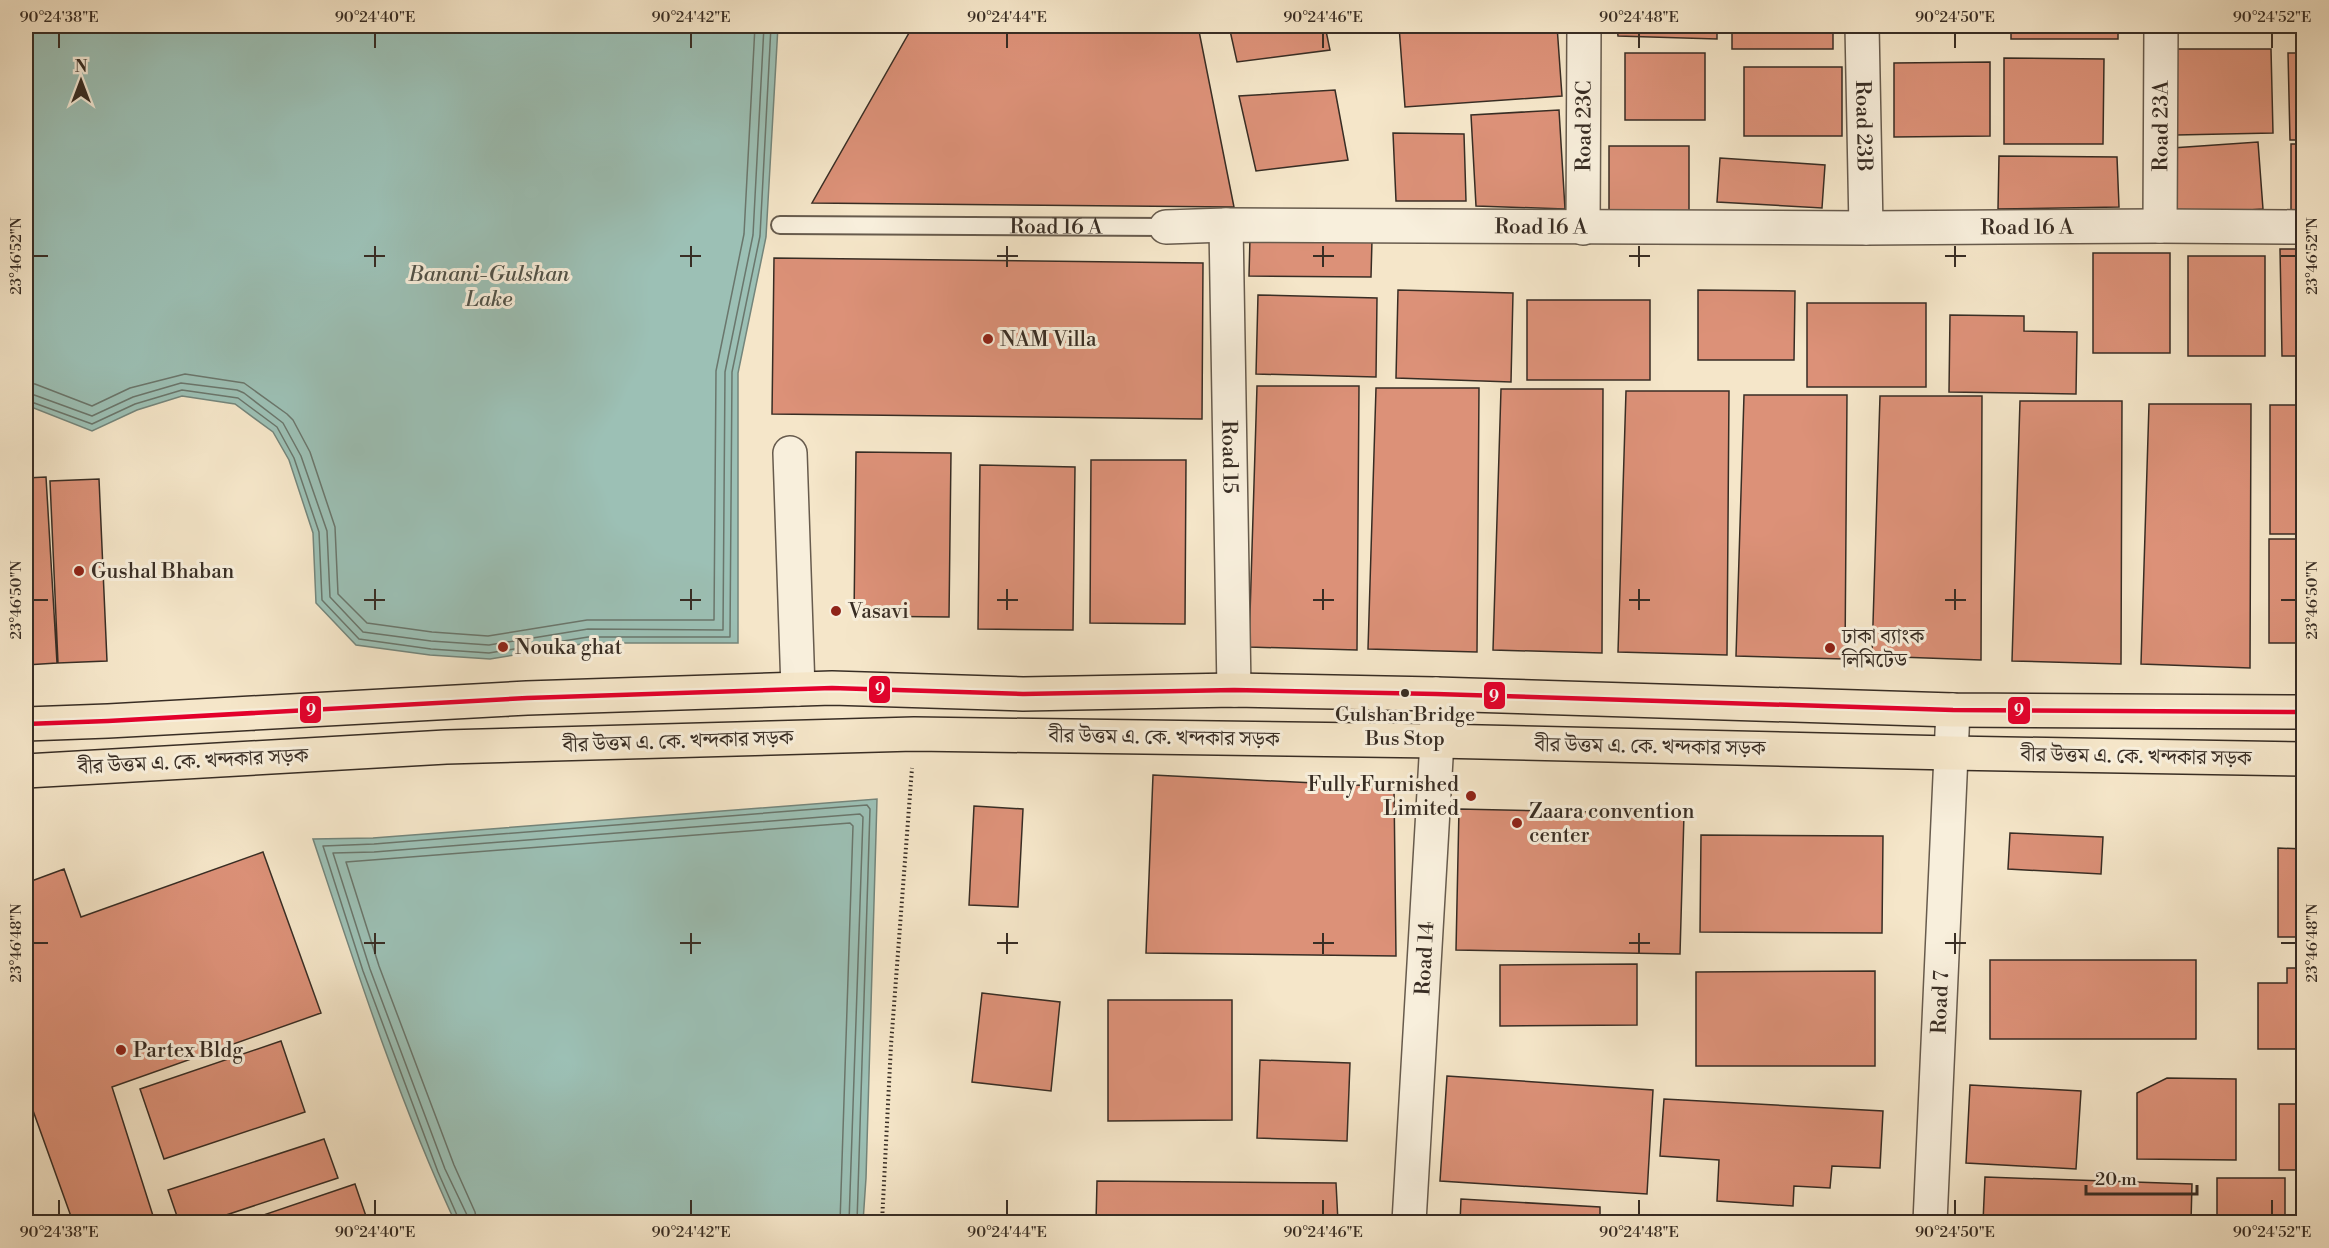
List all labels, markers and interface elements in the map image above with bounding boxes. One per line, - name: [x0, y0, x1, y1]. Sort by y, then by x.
- text: 90°24'38"E: [19, 8, 99, 27]
- text: 90°24'40"E: [335, 8, 415, 27]
- text: 90°24'42"E: [651, 8, 731, 27]
- text: 90°24'44"E: [967, 8, 1047, 27]
- text: 90°24'46"E: [1283, 8, 1363, 27]
- text: 90°24'48"E: [1599, 8, 1679, 27]
- text: 90°24'50"E: [1915, 8, 1995, 27]
- text: 90°24'52"E: [2233, 8, 2311, 27]
- north arrow: [51, 51, 111, 111]
- text: N: [75, 57, 88, 77]
- street label: Road 23C: [1571, 80, 1598, 172]
- street label: Road 23B: [1849, 80, 1877, 172]
- street label: Road 23A: [2148, 80, 2175, 172]
- street label: Road 16 A: [1010, 214, 1103, 241]
- street label: Road 16 A: [1494, 214, 1588, 241]
- street label: Road 16 A: [1980, 215, 2074, 241]
- text: 23°46'52"N: [7, 217, 26, 295]
- text: 23°46'52"N: [2303, 217, 2322, 295]
- water label: Banani-Gulshan Lake: [408, 261, 570, 313]
- place label: NAM Villa: [1000, 327, 1097, 353]
- marker: NAM Villa: [981, 332, 995, 346]
- street label: Road 15: [1215, 420, 1243, 494]
- place label: Gushal Bhaban: [91, 559, 235, 585]
- text: 23°46'50"N: [7, 561, 26, 639]
- text: 23°46'50"N: [2303, 561, 2322, 639]
- marker: Gushal Bhaban: [72, 564, 86, 578]
- place label: Vasavi: [847, 599, 909, 625]
- marker: Vasavi: [829, 604, 843, 618]
- place label: ঢাকা ব্যাংক লিমিটেড: [1841, 624, 1925, 674]
- place label: Nouka ghat: [515, 635, 623, 661]
- marker: Nouka ghat: [496, 640, 510, 654]
- marker: ঢাকা ব্যাংক লিমিটেড: [1823, 641, 1837, 655]
- line badge: 9: [868, 675, 891, 704]
- text: 9: [875, 680, 885, 700]
- line badge: 9: [1483, 681, 1506, 710]
- marker: Gulshan Bridge Bus Stop: [1399, 687, 1411, 699]
- text: 9: [1489, 687, 1499, 707]
- line badge: 9: [299, 695, 322, 724]
- line badge: 9: [2007, 696, 2031, 725]
- text: 9: [306, 701, 316, 721]
- text: 9: [2014, 701, 2024, 721]
- place label: Gulshan Bridge Bus Stop: [1335, 703, 1475, 752]
- street label: বীর উত্তম এ. কে. খন্দকার সড়ক: [1047, 722, 1281, 753]
- street label: বীর উত্তম এ. কে. খন্দকার সড়ক: [561, 724, 795, 759]
- street label: বীর উত্তম এ. কে. খন্দকার সড়ক: [1533, 731, 1767, 762]
- street label: বীর উত্তম এ. কে. খন্দকার সড়ক: [2019, 741, 2253, 772]
- street label: বীর উত্তম এ. কে. খন্দকার সড়ক: [76, 742, 310, 781]
- place label: Fully Furnished Limited: [1308, 772, 1459, 822]
- marker: Fully Furnished Limited: [1464, 789, 1478, 803]
- place label: Zaara convention center: [1529, 799, 1695, 849]
- marker: Zaara convention center: [1510, 816, 1524, 830]
- text: 23°46'48"N: [7, 904, 26, 982]
- text: 23°46'48"N: [2303, 904, 2322, 982]
- street label: Road 14: [1410, 921, 1440, 996]
- street label: Road 7: [1926, 969, 1955, 1035]
- place label: Partex Bldg: [133, 1038, 243, 1064]
- marker: Partex Bldg: [114, 1043, 128, 1057]
- scale bar: [2086, 1158, 2197, 1196]
- text: 20 m: [2095, 1168, 2137, 1191]
- text: 90°24'38"E: [19, 1223, 99, 1242]
- text: 90°24'40"E: [335, 1223, 415, 1242]
- text: 90°24'42"E: [651, 1223, 731, 1242]
- text: 90°24'44"E: [967, 1223, 1047, 1242]
- text: 90°24'46"E: [1283, 1223, 1363, 1242]
- text: 90°24'48"E: [1599, 1223, 1679, 1242]
- text: 90°24'50"E: [1915, 1223, 1995, 1242]
- text: 90°24'52"E: [2233, 1223, 2311, 1242]

